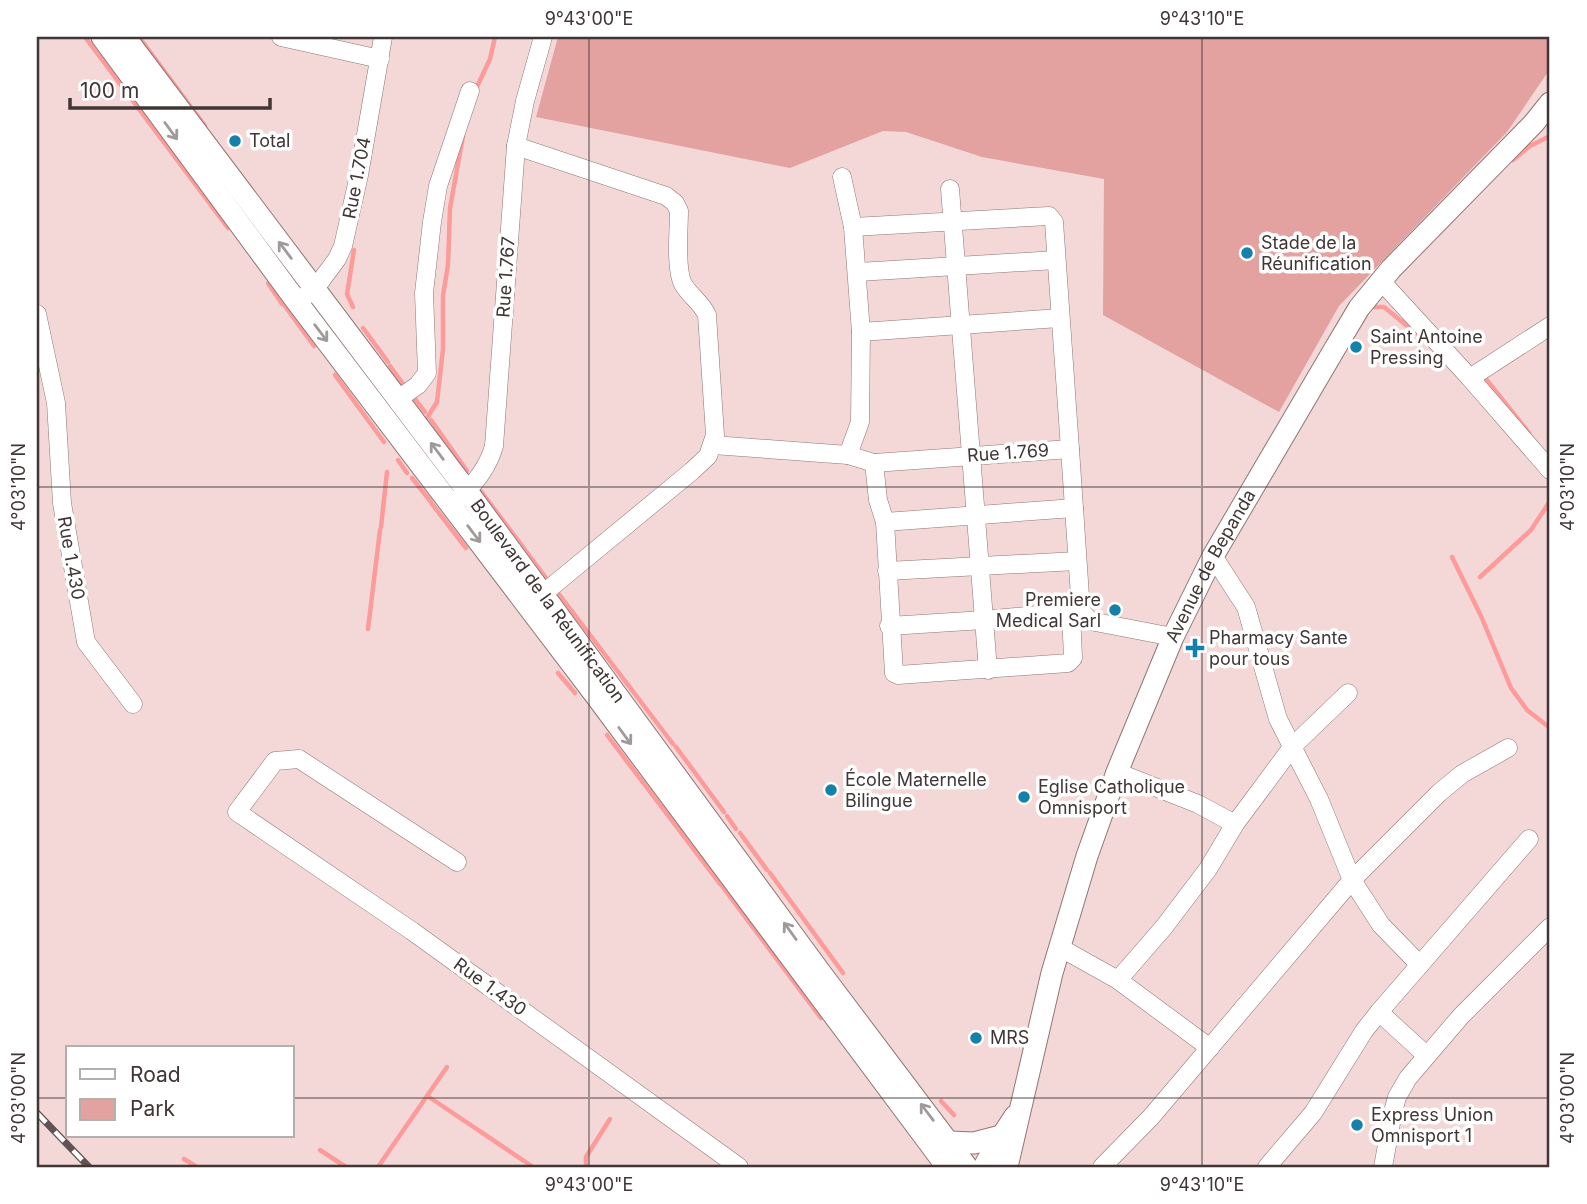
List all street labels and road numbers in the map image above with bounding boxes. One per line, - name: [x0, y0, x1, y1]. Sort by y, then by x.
- street label: Rue 1.704: [338, 135, 375, 221]
- street label: Rue 1.767: [492, 236, 519, 318]
- street label: Rue 1.769: [966, 439, 1050, 466]
- street label: Avenue de Bepanda: [1161, 486, 1260, 646]
- street label: Boulevard de la Réunification: [467, 495, 630, 707]
- street label: Rue 1.430: [54, 515, 89, 601]
- street label: Rue 1.430: [450, 953, 531, 1020]

